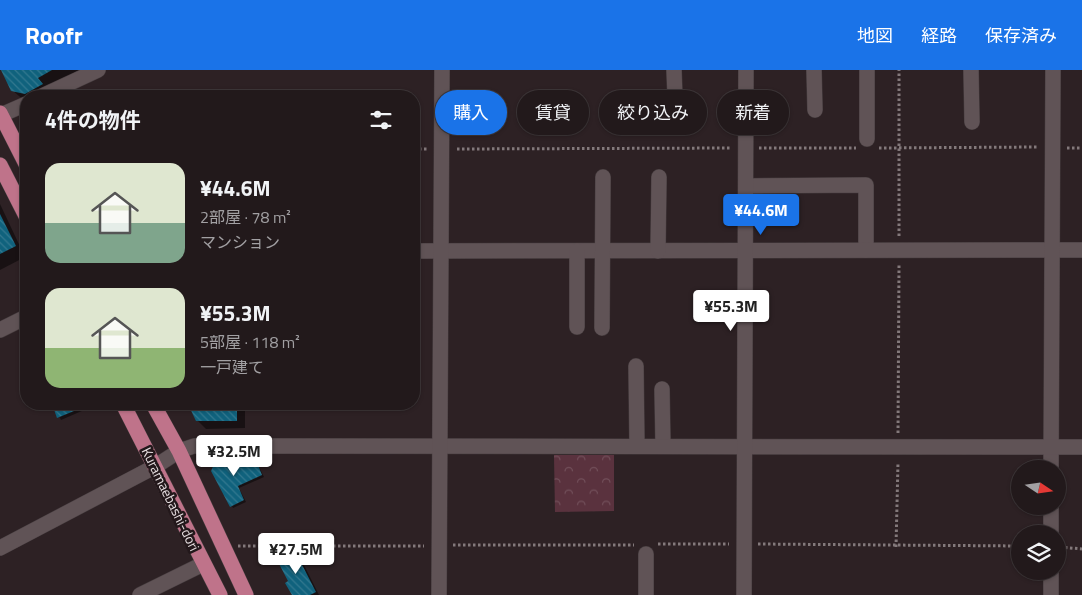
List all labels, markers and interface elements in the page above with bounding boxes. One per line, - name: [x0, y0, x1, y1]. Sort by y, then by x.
- text: Roofr: [25, 17, 83, 53]
- text: 地図: [857, 22, 893, 49]
- text: 経路: [921, 22, 957, 49]
- text: 保存済み: [985, 22, 1057, 49]
- chip: 購入: [435, 90, 507, 135]
- chip: 賃貸: [517, 90, 589, 135]
- chip: 絞り込み: [599, 90, 707, 135]
- chip: 新着: [717, 90, 789, 135]
- text: 4件の物件: [45, 104, 141, 136]
- icon: filters: [367, 106, 395, 134]
- text: ¥44.6M: [200, 172, 270, 204]
- icon: home: [85, 183, 145, 243]
- pin: ¥44.6M: [720, 194, 802, 236]
- text: ¥44.6M: [734, 198, 788, 222]
- text: 2部屋 · 78 m²: [200, 205, 291, 229]
- text: マンション: [200, 230, 280, 254]
- pin: ¥55.3M: [690, 290, 772, 332]
- text: ¥55.3M: [704, 294, 758, 318]
- text: ¥55.3M: [200, 297, 270, 329]
- icon: home: [85, 308, 145, 368]
- text: 5部屋 · 118 m²: [200, 330, 300, 354]
- text: 一戸建て: [200, 355, 264, 379]
- pin: ¥32.5M: [193, 434, 275, 477]
- text: ¥32.5M: [207, 439, 261, 463]
- street label: Kuramaebashi-dori: [137, 444, 205, 554]
- north arrow: [1011, 460, 1066, 515]
- map controls: [1011, 460, 1066, 580]
- button: layers: [1011, 525, 1066, 580]
- pin: ¥27.5M: [255, 532, 337, 575]
- text: ¥27.5M: [269, 537, 323, 561]

